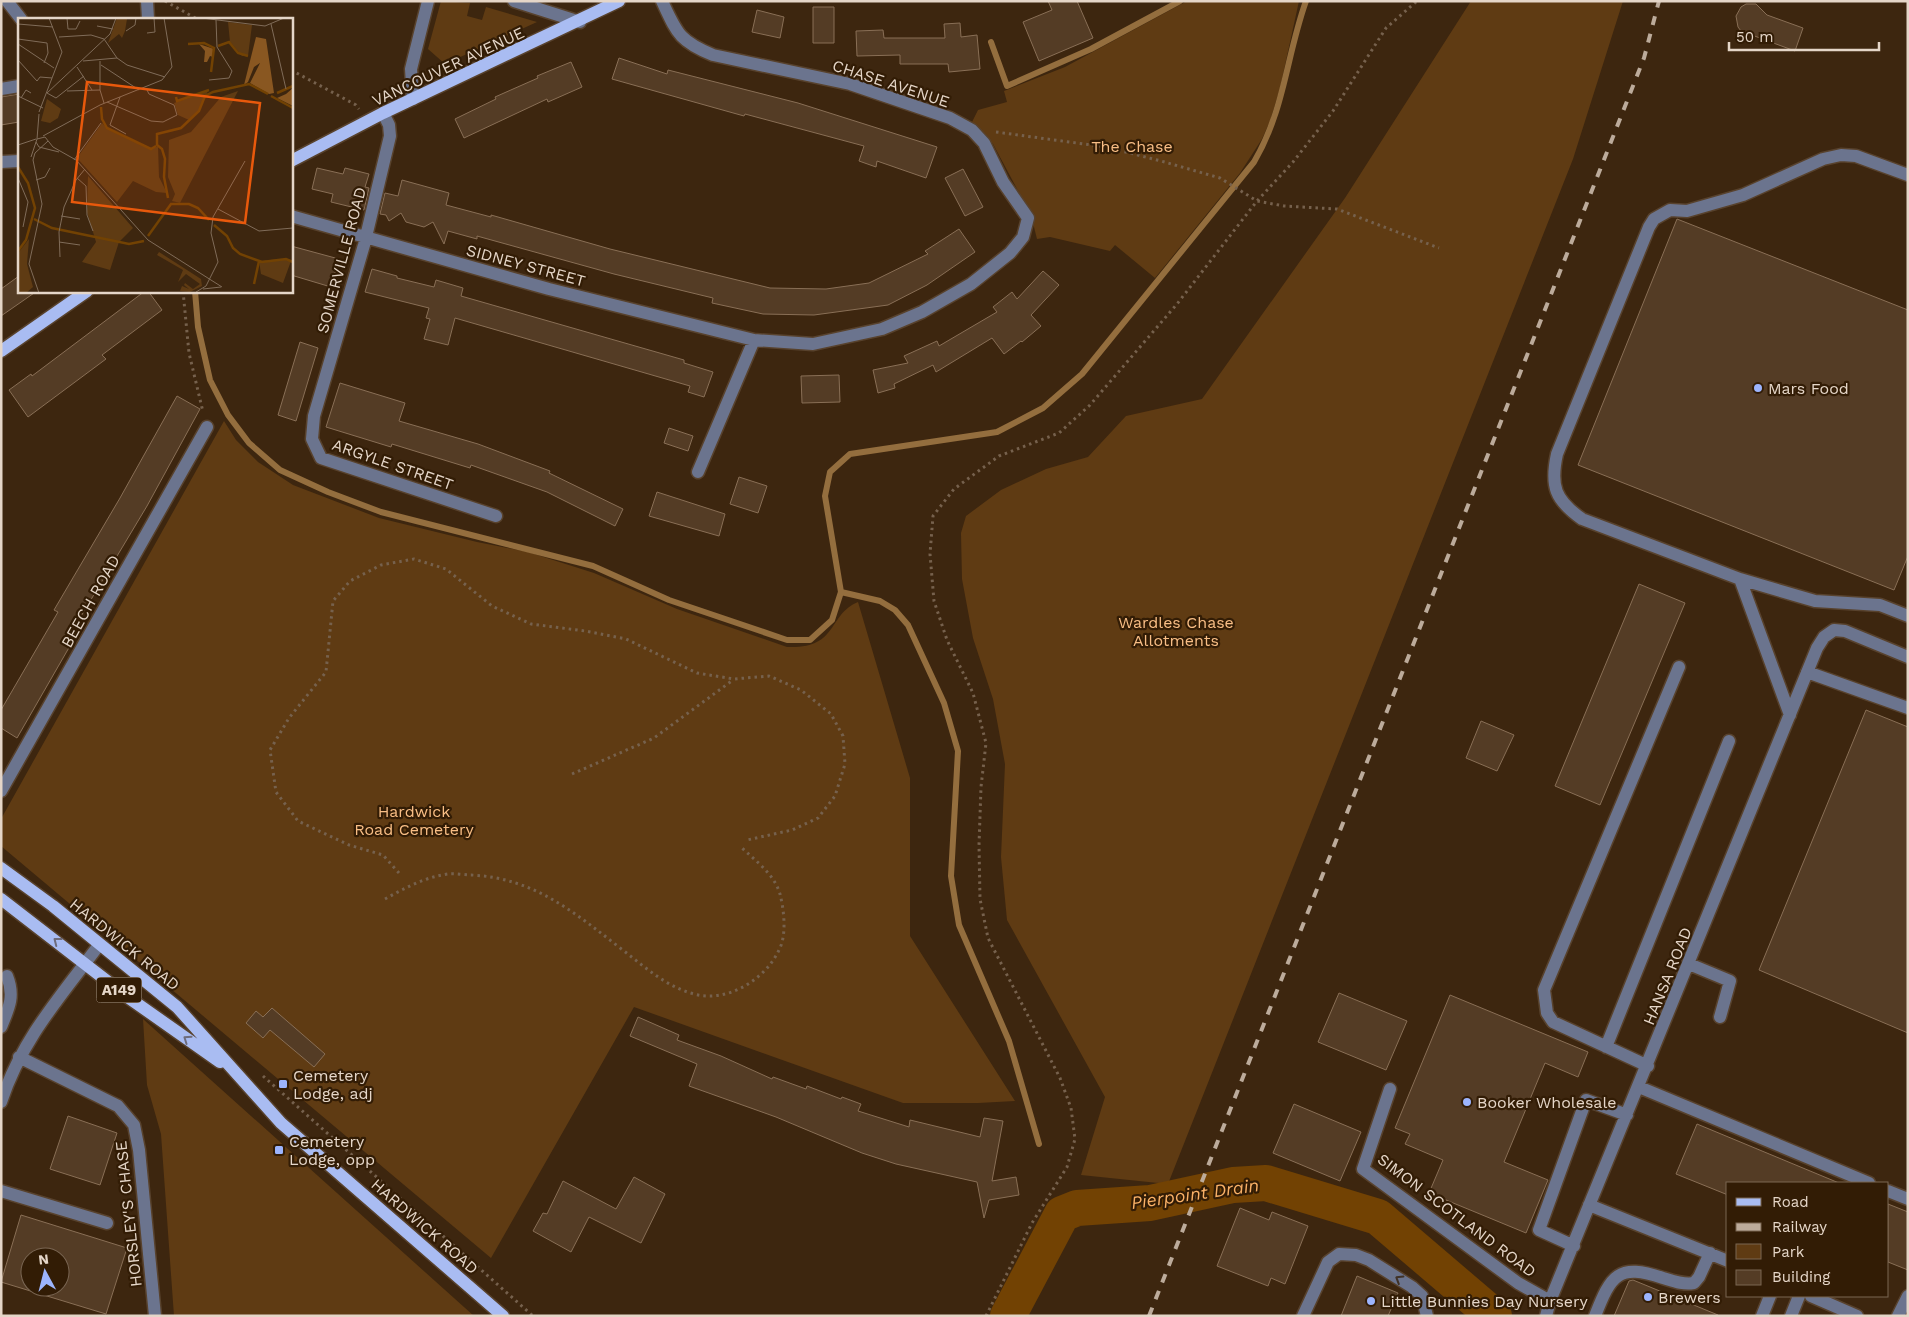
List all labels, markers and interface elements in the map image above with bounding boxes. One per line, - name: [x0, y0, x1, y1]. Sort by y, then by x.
- inset map: [18, 18, 292, 292]
- scale bar: [1729, 20, 1879, 52]
- street label: VANCOUVER AVENUE: [369, 23, 527, 110]
- text: 50 m: [1736, 28, 1773, 46]
- street label: CHASE AVENUE: [830, 56, 952, 111]
- park label: The Chase: [1091, 137, 1173, 156]
- street label: SOMERVILLE ROAD: [313, 185, 370, 335]
- street label: SIDNEY STREET: [464, 240, 588, 291]
- place label: Mars Food: [1768, 379, 1849, 398]
- marker: Mars Food: [1752, 382, 1764, 394]
- street label: ARGYLE STREET: [330, 435, 456, 494]
- street label: BEECH ROAD: [57, 552, 124, 651]
- park label: Wardles Chase Allotments: [1118, 613, 1234, 650]
- park label: Hardwick Road Cemetery: [354, 802, 475, 839]
- street label: HARDWICK ROAD: [66, 894, 183, 994]
- street label: HANSA ROAD: [1639, 925, 1696, 1028]
- one-way arrow: [53, 938, 63, 947]
- road number: A149: [96, 978, 142, 1002]
- one-way arrow: [183, 1036, 192, 1045]
- place label: Cemetery Lodge, adj: [293, 1066, 373, 1103]
- marker: Cemetery Lodge, adj: [277, 1078, 289, 1090]
- place label: Booker Wholesale: [1477, 1093, 1617, 1112]
- marker: Booker Wholesale: [1461, 1096, 1473, 1108]
- place label: Cemetery Lodge, opp: [289, 1132, 375, 1169]
- street label: HORSLEY'S CHASE: [111, 1140, 146, 1288]
- marker: Cemetery Lodge, opp: [273, 1144, 285, 1156]
- street label: SIMON SCOTLAND ROAD: [1374, 1150, 1540, 1281]
- water label: Pierpoint Drain: [1130, 1174, 1260, 1213]
- street label: HARDWICK ROAD: [367, 1175, 482, 1278]
- legend: [1726, 1182, 1889, 1297]
- text: Road: [1772, 1193, 1809, 1211]
- text: Railway: [1772, 1218, 1827, 1236]
- text: Park: [1772, 1243, 1805, 1261]
- north arrow: [20, 1247, 70, 1297]
- text: N: [37, 1251, 50, 1268]
- text: Building: [1772, 1268, 1830, 1286]
- one-way arrow: [1396, 1276, 1405, 1286]
- place label: Brewers: [1658, 1288, 1721, 1307]
- marker: Brewers: [1642, 1291, 1654, 1303]
- place label: Little Bunnies Day Nursery: [1381, 1292, 1589, 1311]
- marker: Little Bunnies Day Nursery: [1365, 1295, 1377, 1307]

